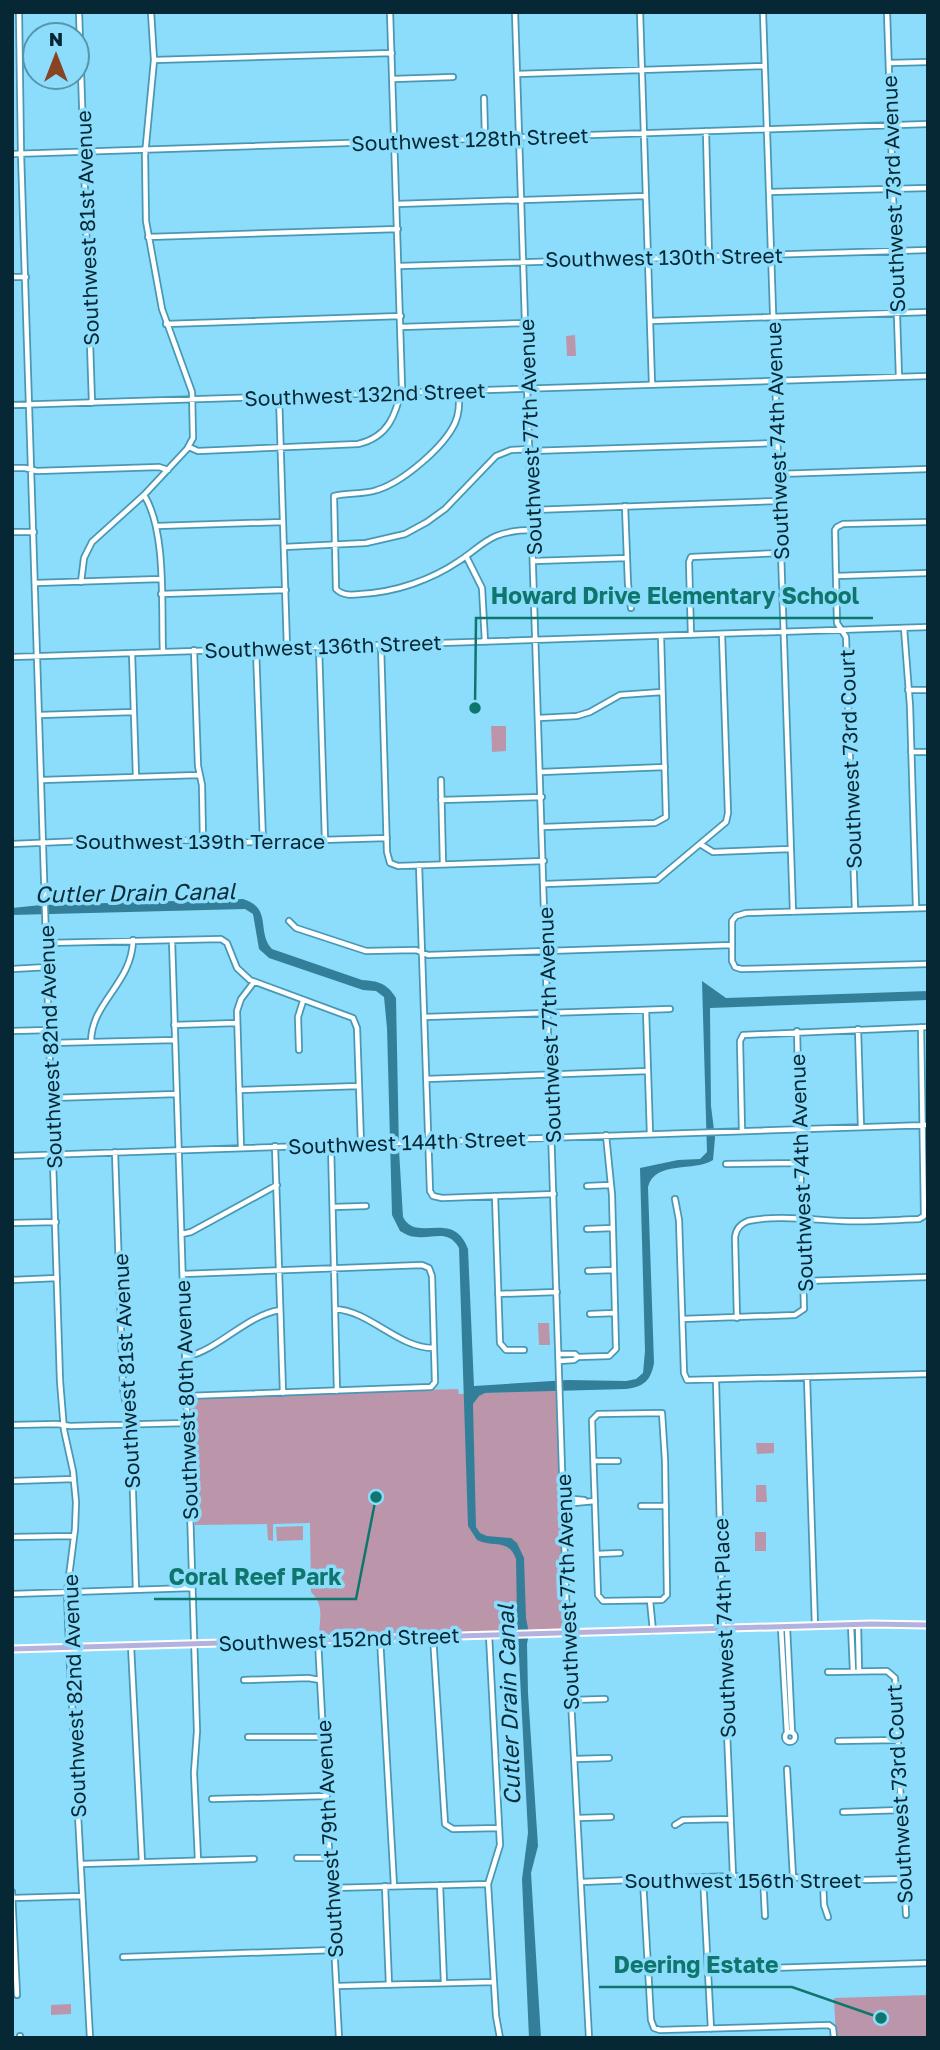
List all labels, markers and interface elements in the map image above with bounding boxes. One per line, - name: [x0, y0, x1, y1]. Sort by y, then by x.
- north arrow: [21, 21, 91, 91]
- text: N: [49, 27, 63, 50]
- street label: Southwest 73rd Avenue: [876, 75, 910, 313]
- street label: Southwest 81st Avenue: [70, 110, 104, 346]
- street label: Southwest 128th Street: [351, 122, 589, 156]
- street label: Southwest 130th Street: [545, 242, 783, 272]
- street label: Southwest 77th Avenue: [513, 318, 547, 556]
- street label: Southwest 74th Avenue: [760, 321, 794, 561]
- street label: Southwest 132nd Street: [244, 377, 486, 411]
- callout: Howard Drive Elementary School: [476, 574, 873, 618]
- text: Howard Drive Elementary School: [491, 581, 860, 609]
- street label: Southwest 136th Street: [204, 629, 442, 663]
- street label: Southwest 73rd Court: [833, 649, 867, 869]
- street label: Southwest 139th Terrace: [75, 828, 325, 854]
- water label: Cutler Drain Canal: [34, 876, 237, 908]
- street label: Southwest 77th Avenue: [532, 906, 566, 1144]
- street label: Southwest 82nd Avenue: [33, 925, 67, 1169]
- street label: Southwest 74th Avenue: [784, 1053, 818, 1293]
- street label: Southwest 144th Street: [288, 1125, 526, 1159]
- street label: Southwest 81st Avenue: [107, 1253, 145, 1489]
- street label: Southwest 80th Avenue: [169, 1280, 203, 1520]
- street label: Southwest 77th Avenue: [550, 1473, 584, 1711]
- street label: Southwest 74th Place: [707, 1518, 741, 1738]
- callout: Coral Reef Park: [154, 1555, 356, 1599]
- text: Coral Reef Park: [168, 1562, 342, 1590]
- street label: Southwest 82nd Avenue: [57, 1574, 91, 1818]
- water label: Cutler Drain Canal: [490, 1602, 525, 1806]
- street label: Southwest 152nd Street: [218, 1622, 460, 1656]
- street label: Southwest 73rd Court: [880, 1684, 918, 1904]
- street label: Southwest 79th Avenue: [310, 1719, 348, 1959]
- street label: Southwest 156th Street: [624, 1867, 862, 1893]
- callout: Deering Estate: [599, 1943, 792, 1987]
- text: Deering Estate: [613, 1950, 779, 1978]

